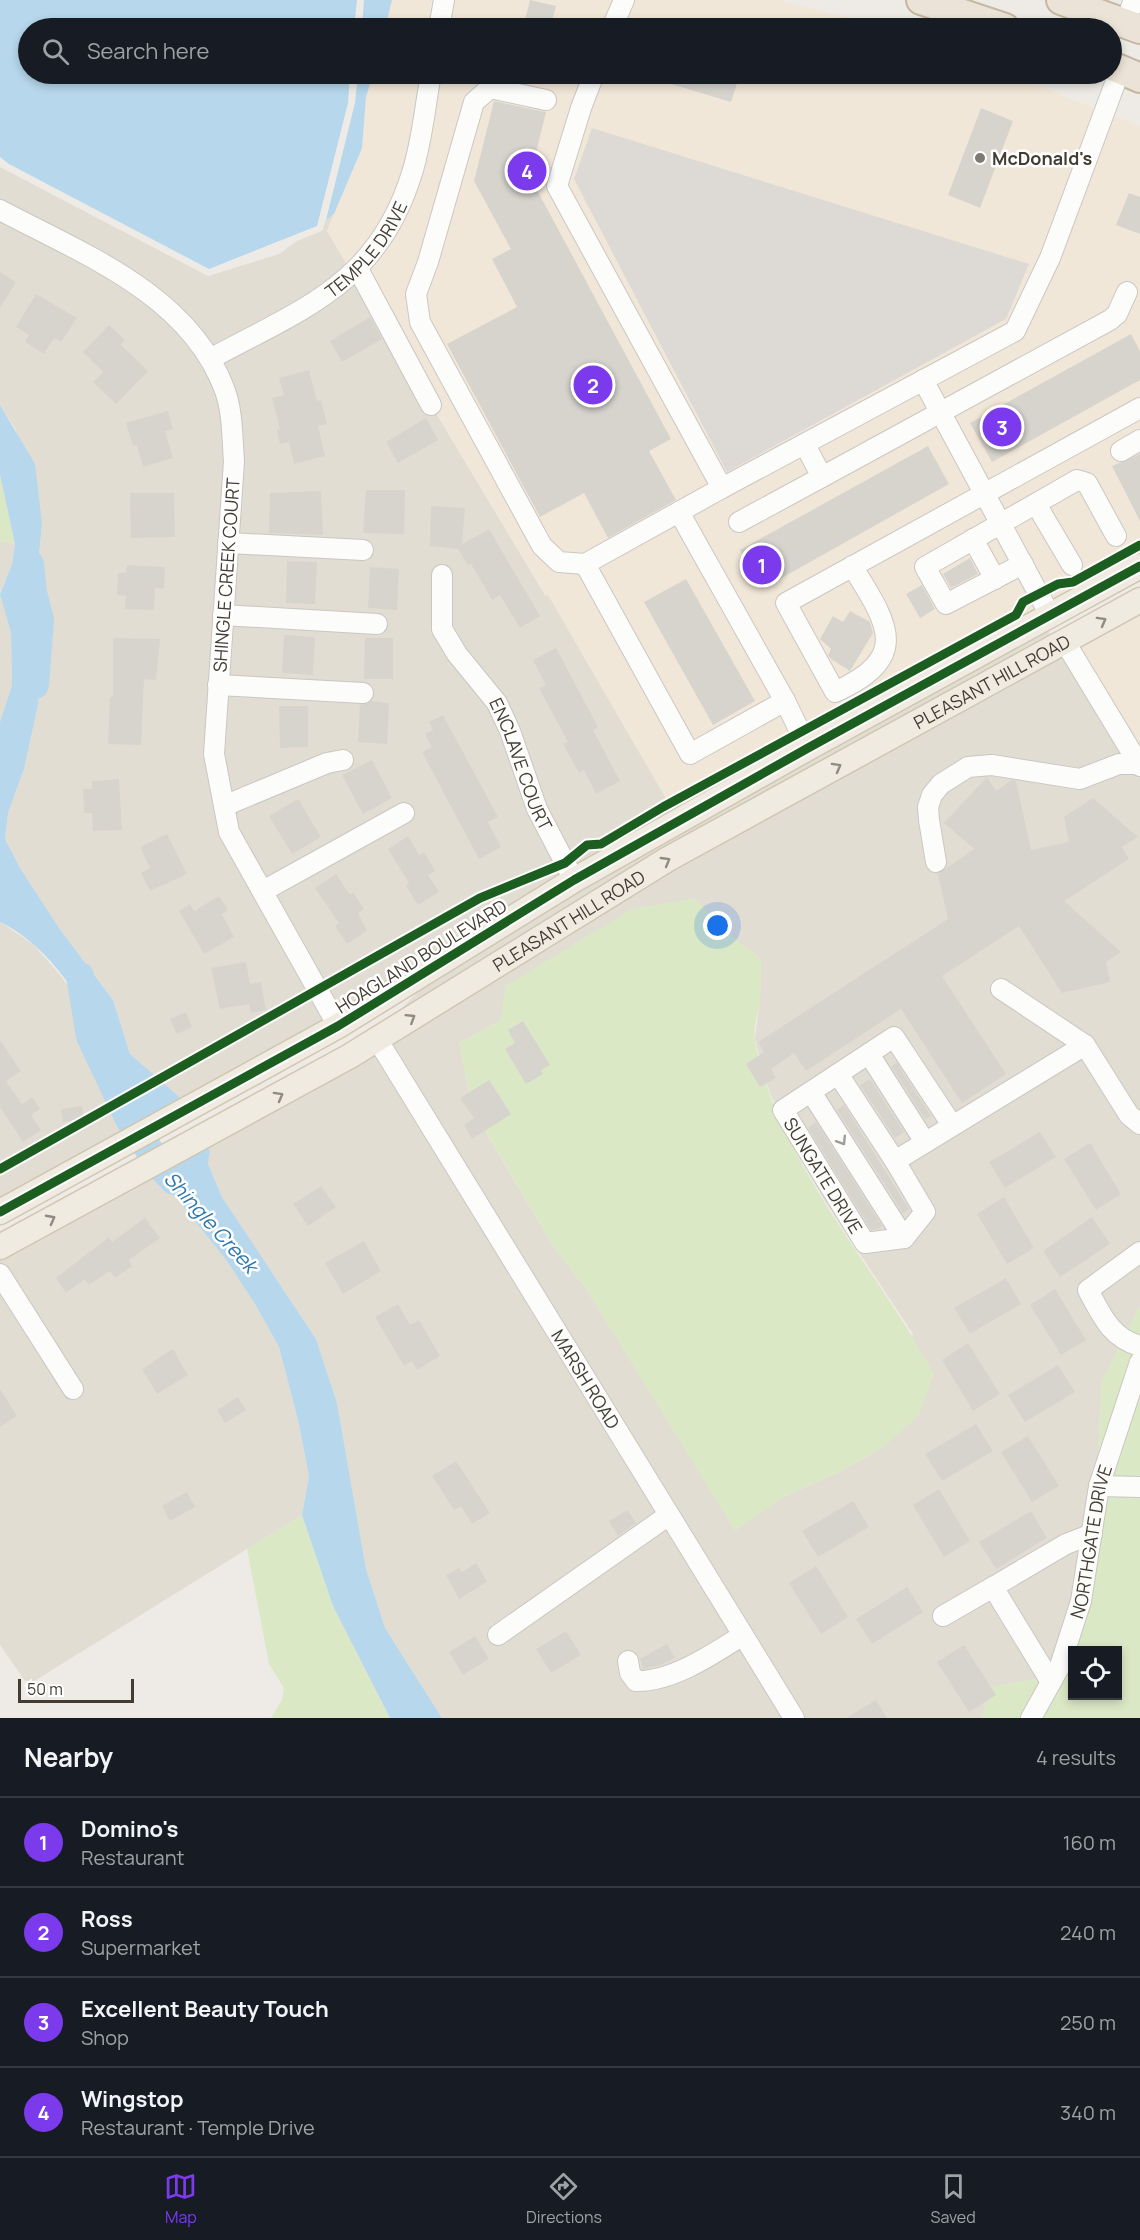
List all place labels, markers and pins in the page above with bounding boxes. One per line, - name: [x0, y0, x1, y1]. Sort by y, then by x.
- place label: McDonald's: [992, 146, 1093, 170]
- pin: 4: [508, 148, 546, 194]
- marker: McDonald's: [973, 151, 987, 165]
- pin: 2: [574, 362, 612, 408]
- pin: 3: [982, 404, 1022, 450]
- pin: 1: [742, 542, 782, 588]

